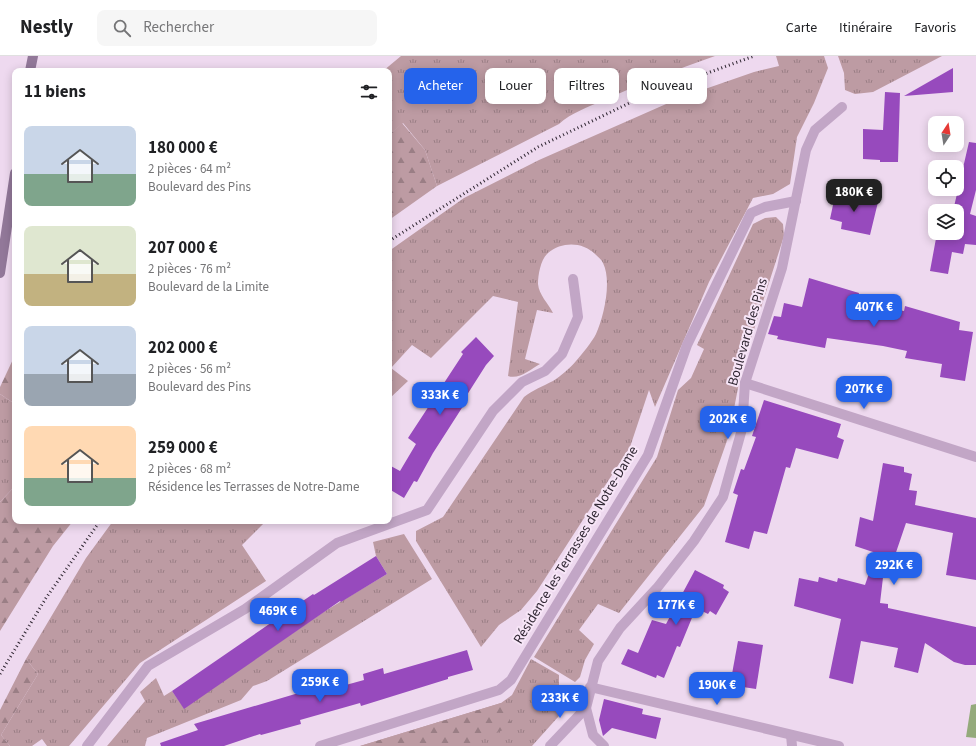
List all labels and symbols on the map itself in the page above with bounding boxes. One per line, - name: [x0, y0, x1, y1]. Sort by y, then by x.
- north arrow: [928, 116, 964, 152]
- pin: 180K €: [821, 179, 887, 213]
- street label: Boulevard des Pins: [723, 276, 773, 388]
- pin: 407K €: [841, 294, 907, 328]
- pin: 207K €: [831, 376, 897, 410]
- pin: 333K €: [407, 382, 473, 416]
- pin: 202K €: [695, 406, 761, 440]
- street label: Résidence les Terrasses de Notre-Dame: [509, 442, 643, 648]
- pin: 292K €: [861, 552, 927, 586]
- pin: 177K €: [643, 592, 709, 626]
- pin: 469K €: [245, 598, 311, 632]
- pin: 259K €: [287, 669, 353, 703]
- pin: 190K €: [684, 672, 750, 706]
- pin: 233K €: [527, 685, 593, 719]

